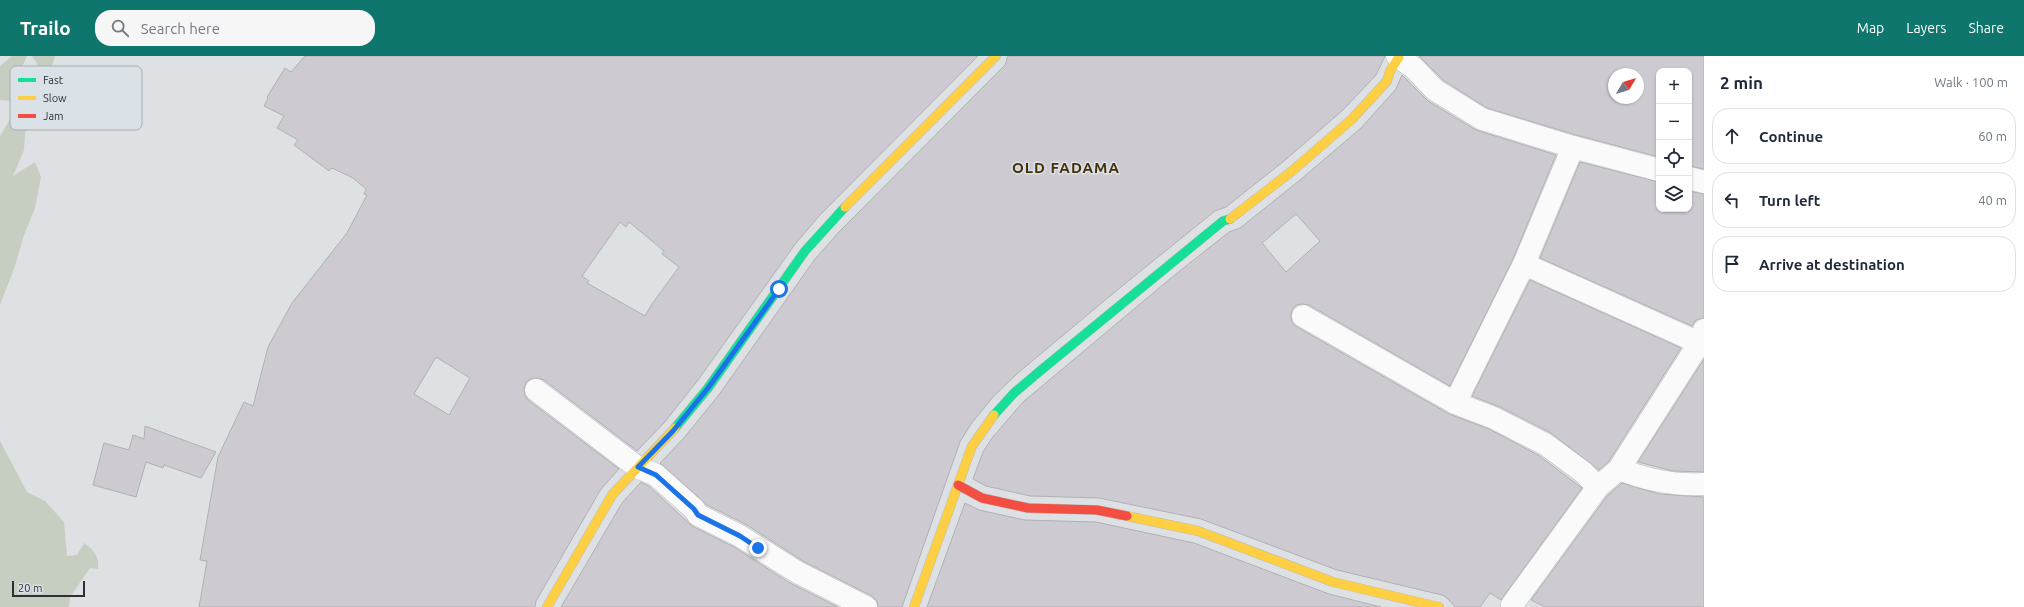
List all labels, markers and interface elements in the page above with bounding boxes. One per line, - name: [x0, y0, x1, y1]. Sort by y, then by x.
- search box: [95, 10, 375, 46]
- text: Trailo: [20, 17, 71, 39]
- icon: search: [109, 17, 131, 39]
- text: Search here: [141, 20, 220, 37]
- text: Map: [1857, 20, 1884, 36]
- text: Layers: [1906, 20, 1946, 36]
- text: Share: [1968, 20, 2004, 36]
- legend: [10, 66, 142, 130]
- north arrow: [1608, 68, 1644, 104]
- map controls: [1656, 68, 1692, 212]
- button: +: [1656, 68, 1692, 104]
- text: 2 min: [1720, 73, 1763, 92]
- text: Fast: [43, 74, 64, 86]
- text: Walk · 100 m: [1934, 75, 2008, 89]
- text: Slow: [43, 92, 67, 104]
- button: −: [1656, 104, 1692, 140]
- text: Jam: [43, 110, 64, 122]
- icon: ahead: [1721, 125, 1743, 147]
- text: Continue: [1759, 128, 1823, 145]
- text: 60 m: [1978, 129, 2007, 143]
- button: locate: [1656, 140, 1692, 176]
- district label: OLD FADAMA: [1012, 159, 1120, 176]
- button: layers: [1656, 176, 1692, 212]
- icon: left: [1721, 189, 1743, 211]
- text: Turn left: [1759, 192, 1820, 209]
- text: 40 m: [1978, 193, 2007, 207]
- icon: arrive: [1721, 253, 1743, 275]
- text: Arrive at destination: [1759, 256, 1905, 273]
- route start: [770, 280, 788, 298]
- route end: [749, 539, 767, 557]
- scale bar: [12, 579, 85, 598]
- text: 20 m: [18, 582, 42, 594]

